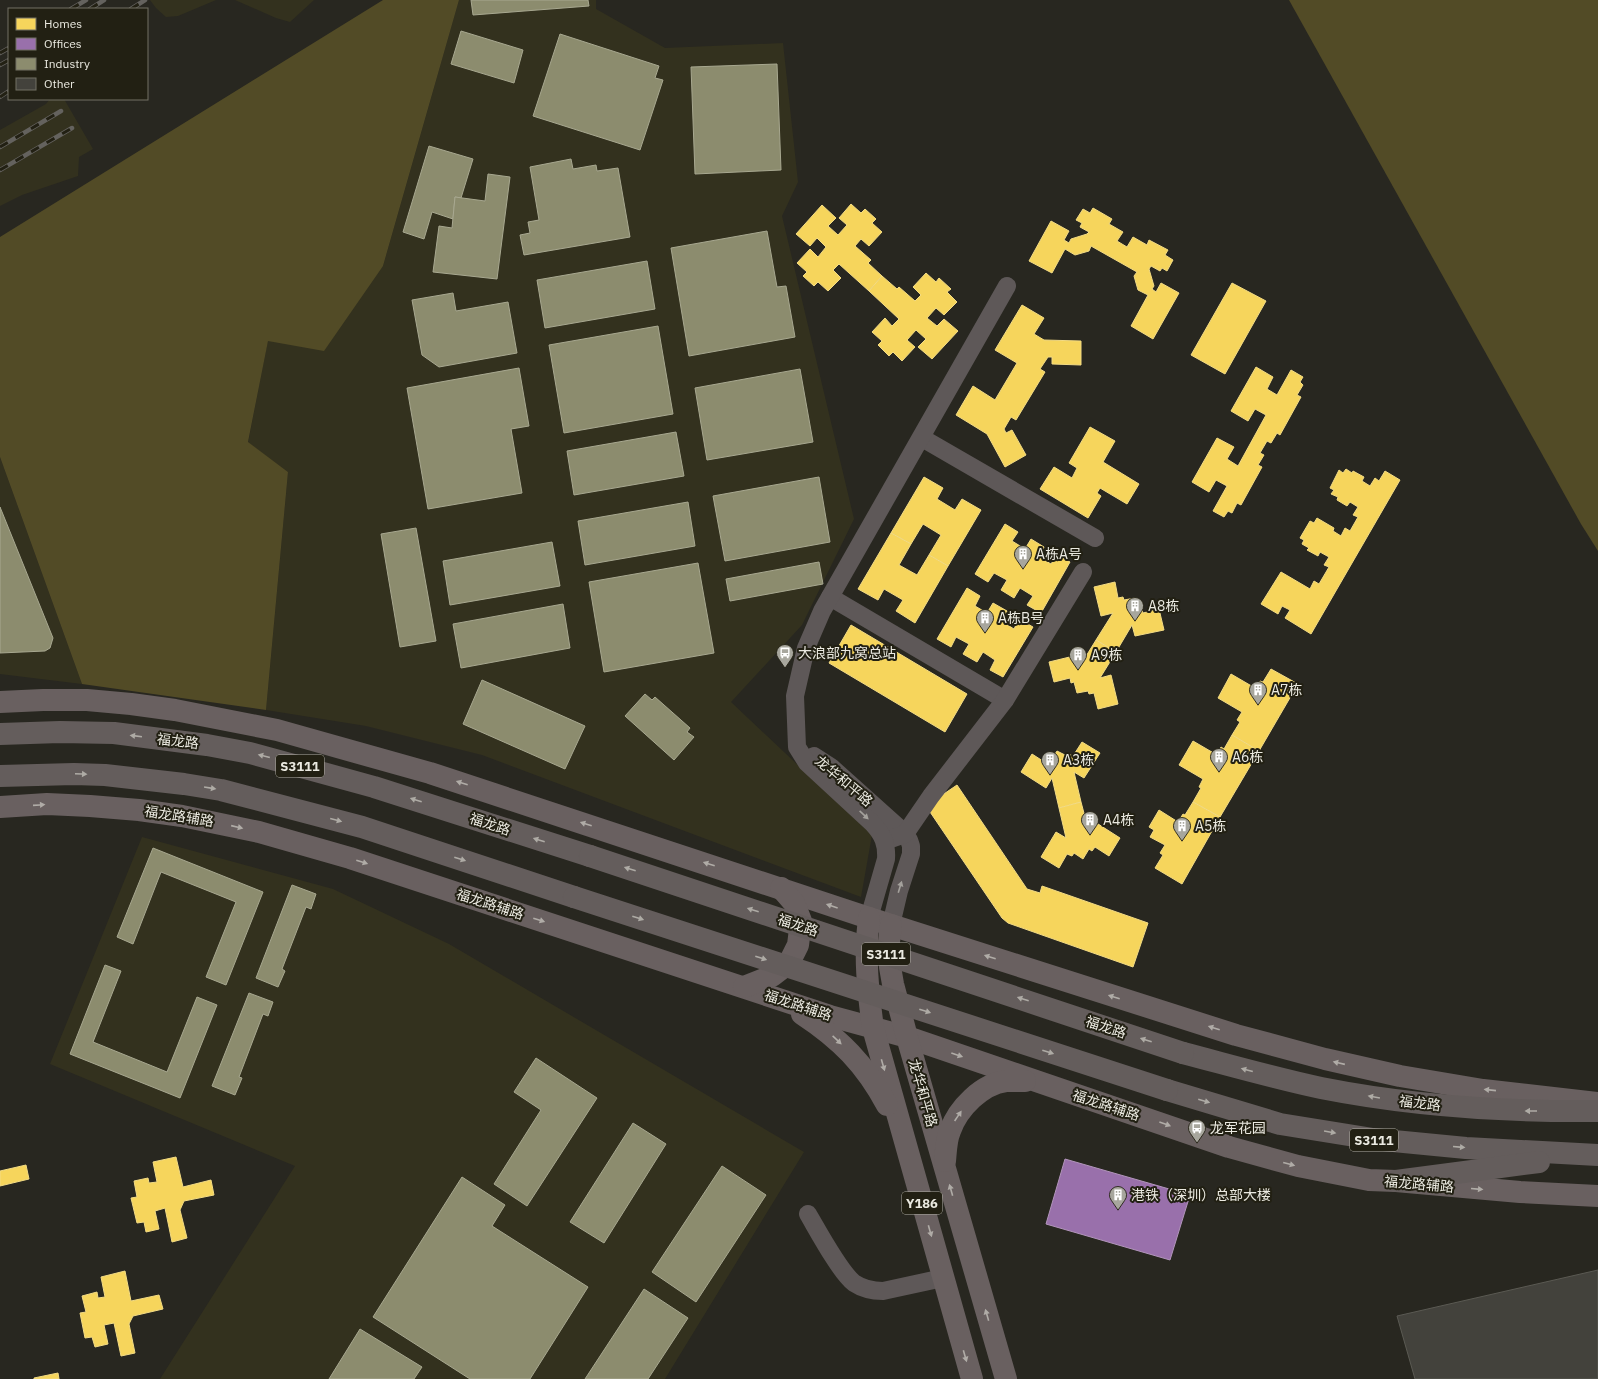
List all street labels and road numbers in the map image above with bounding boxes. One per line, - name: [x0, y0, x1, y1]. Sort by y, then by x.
- street label: 福龙路: [156, 730, 200, 752]
- street label: 龙华和平路: [811, 752, 877, 810]
- road number: S3111: [276, 755, 324, 777]
- street label: 福龙路辅路: [143, 802, 215, 830]
- street label: 福龙路: [467, 809, 513, 839]
- street label: 福龙路辅路: [454, 885, 526, 923]
- street label: 福龙路: [775, 910, 821, 940]
- road number: S3111: [862, 943, 910, 965]
- street label: 福龙路辅路: [762, 986, 834, 1024]
- street label: 福龙路: [1083, 1012, 1129, 1042]
- street label: 龙华和平路: [905, 1057, 941, 1129]
- street label: 福龙路辅路: [1070, 1086, 1142, 1124]
- street label: 福龙路: [1398, 1092, 1442, 1114]
- road number: S3111: [1350, 1129, 1398, 1151]
- street label: 福龙路辅路: [1383, 1172, 1455, 1196]
- road number: Y186: [902, 1192, 942, 1214]

